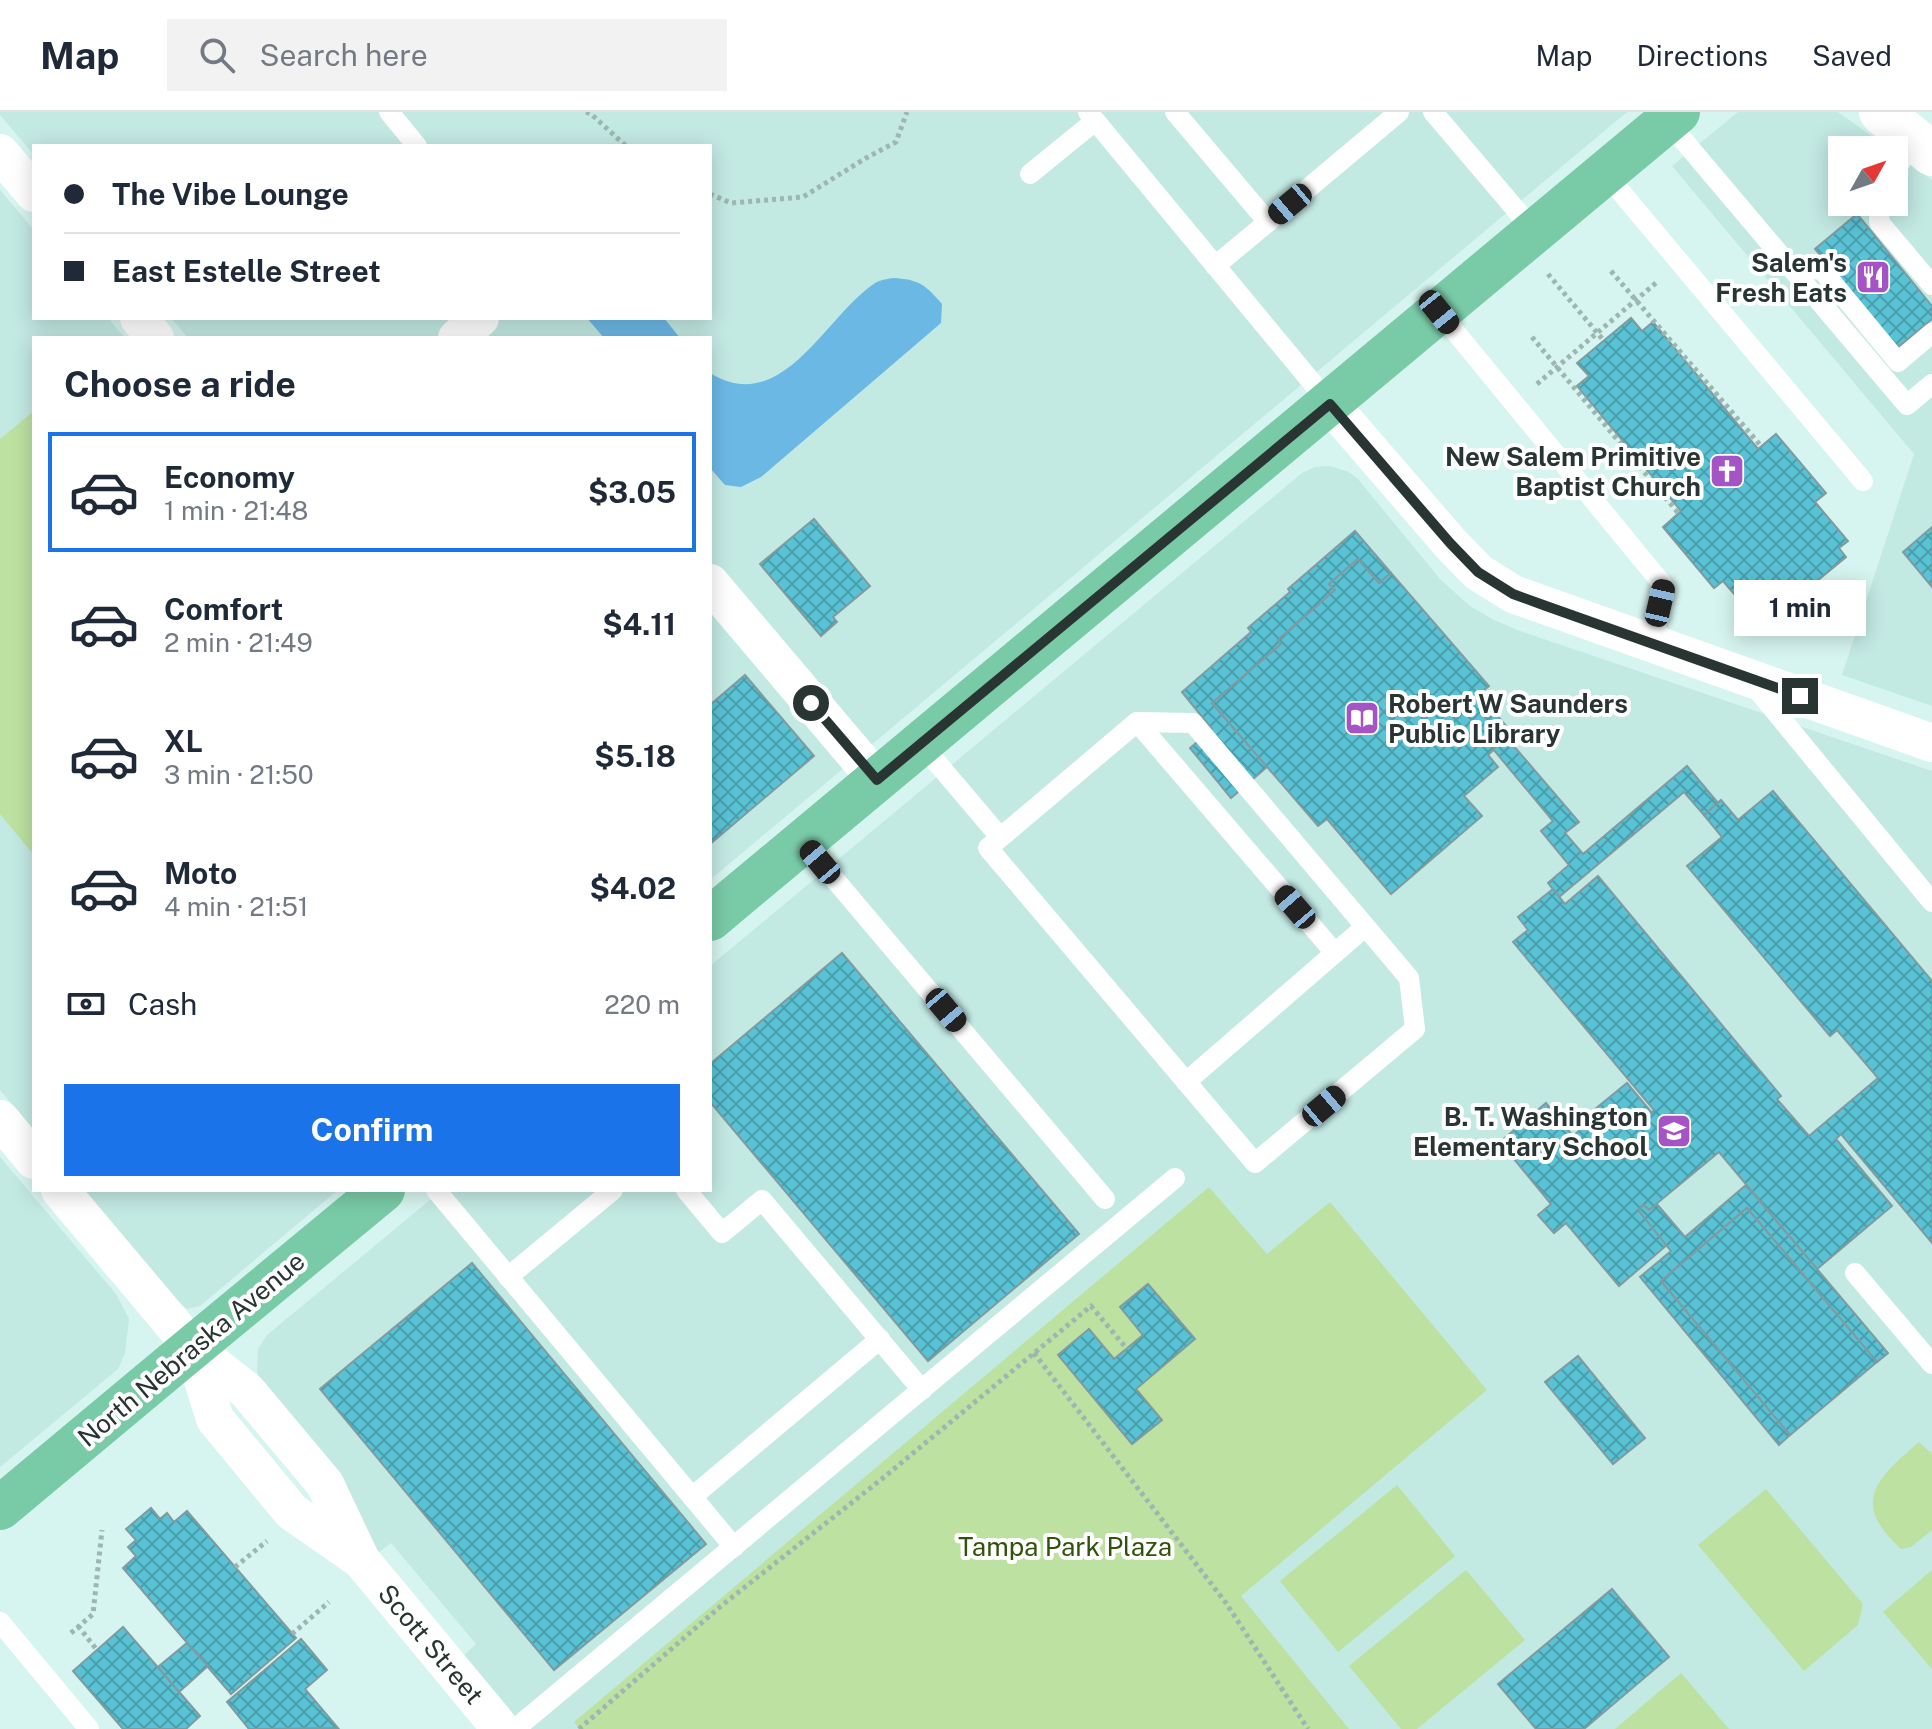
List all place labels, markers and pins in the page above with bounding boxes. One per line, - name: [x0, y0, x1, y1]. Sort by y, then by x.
- place label: Salem's Fresh Eats: [1715, 247, 1847, 308]
- restaurant icon: Salem's Fresh Eats: [1854, 258, 1892, 296]
- place label: New Salem Primitive Baptist Church: [1445, 441, 1701, 502]
- church icon: New Salem Primitive Baptist Church: [1708, 452, 1746, 490]
- place label: Robert W Saunders Public Library: [1388, 688, 1628, 749]
- library icon: Robert W Saunders Public Library: [1343, 699, 1381, 737]
- place label: B. T. Washington Elementary School: [1413, 1101, 1648, 1162]
- school or university icon: B. T. Washington Elementary School: [1655, 1112, 1693, 1150]

